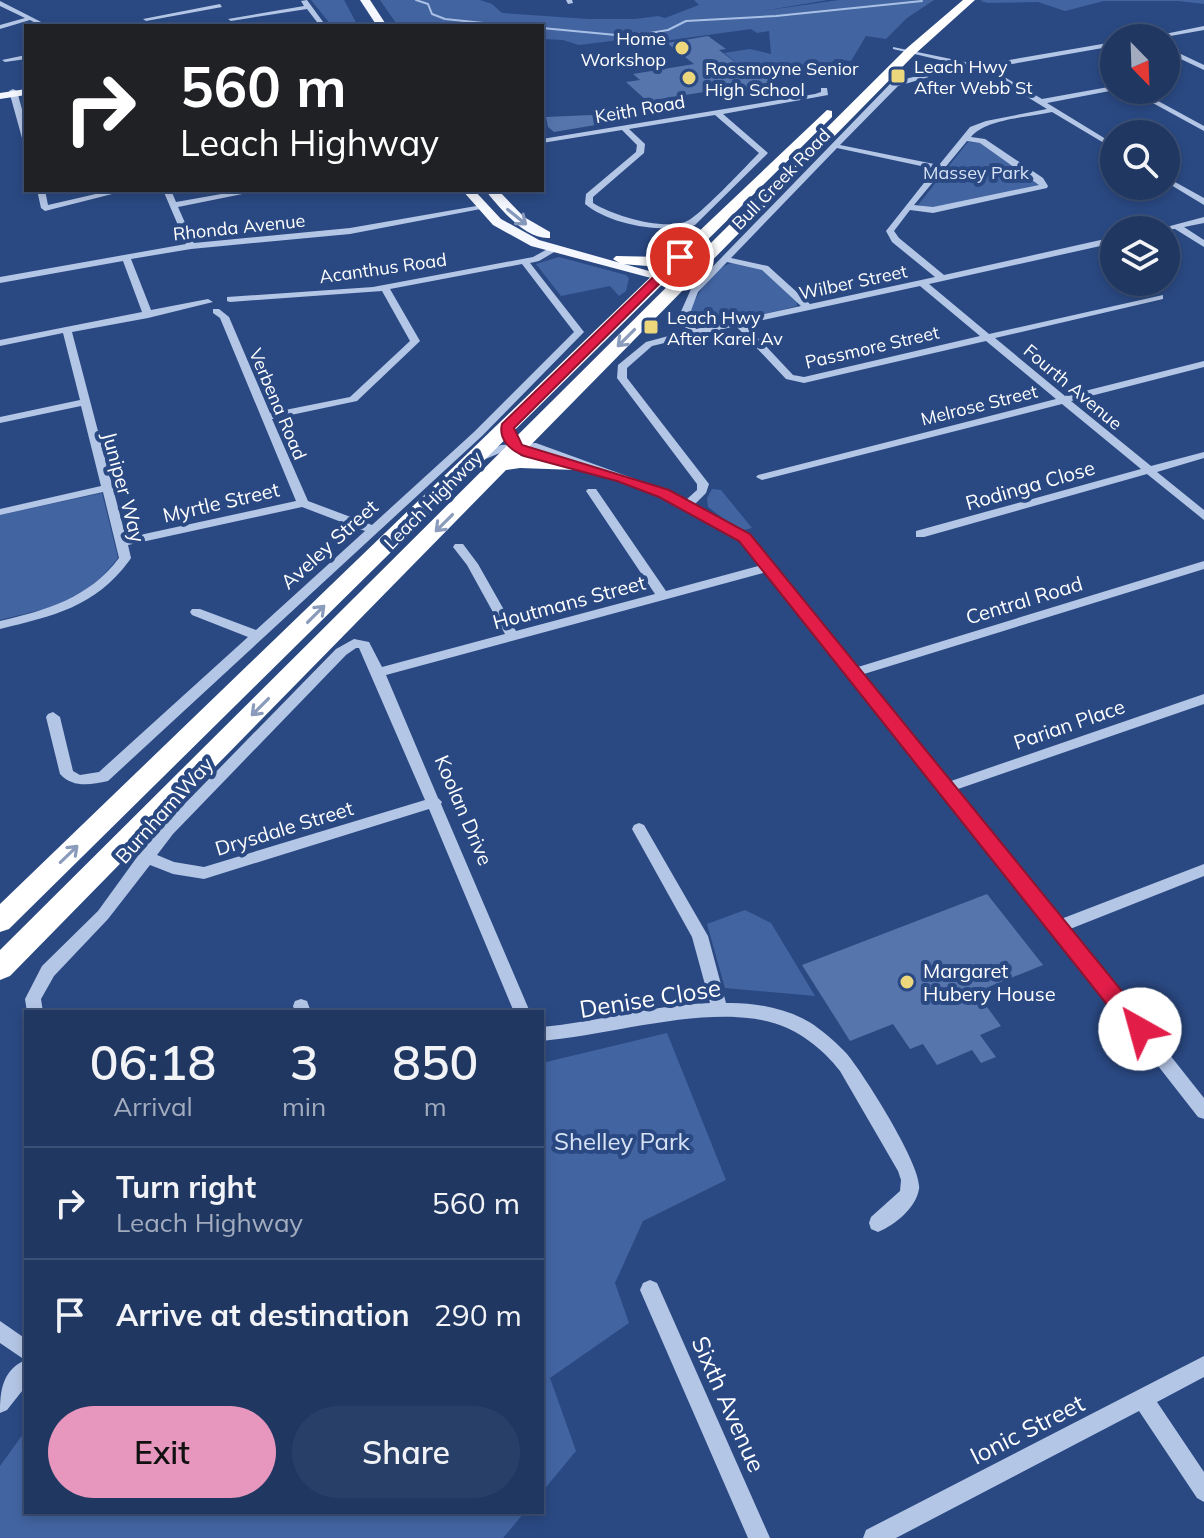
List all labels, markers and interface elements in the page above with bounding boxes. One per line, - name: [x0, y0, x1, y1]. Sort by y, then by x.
- north arrow: [1100, 24, 1180, 104]
- map controls: [1100, 24, 1180, 296]
- place label: Home Workshop: [581, 27, 666, 71]
- marker: Home Workshop: [673, 39, 691, 57]
- text: 560 m: [180, 51, 347, 121]
- place label: Leach Hwy After Webb St: [914, 55, 1033, 99]
- icon: right: [48, 56, 152, 160]
- place label: Rossmoyne Senior High School: [705, 57, 859, 101]
- marker: Leach Hwy After Webb St: [889, 67, 907, 85]
- marker: Rossmoyne Senior High School: [680, 69, 698, 87]
- street label: Keith Road: [593, 90, 687, 128]
- text: Leach Highway: [180, 120, 439, 165]
- button: search: [1100, 120, 1180, 200]
- street label: Bull Creek Road: [727, 123, 835, 235]
- park label: Massey Park: [923, 161, 1030, 184]
- one-way arrow: [506, 208, 527, 225]
- street label: Rhonda Avenue: [172, 209, 306, 245]
- button: layers: [1100, 216, 1180, 296]
- pin: [646, 223, 714, 291]
- icon: arrive: [658, 235, 702, 279]
- street label: Acanthus Road: [318, 248, 448, 288]
- street label: Wilber Street: [797, 259, 909, 305]
- place label: Leach Hwy After Karel Av: [667, 306, 783, 350]
- marker: Leach Hwy After Karel Av: [642, 318, 660, 336]
- street label: Passmore Street: [803, 320, 941, 374]
- one-way arrow: [617, 328, 636, 348]
- street label: Fourth Avenue: [1019, 339, 1127, 435]
- street label: Verbena Road: [244, 345, 312, 463]
- street label: Melrose Street: [918, 379, 1040, 431]
- street label: Juniper Way: [97, 429, 151, 545]
- street label: Leach Highway: [379, 446, 487, 554]
- street label: Rodinga Close: [962, 455, 1098, 515]
- street label: Myrtle Street: [160, 476, 282, 528]
- street label: Aveley Street: [275, 494, 383, 594]
- one-way arrow: [435, 513, 454, 532]
- street label: Houtmans Street: [490, 570, 648, 634]
- street label: Central Road: [963, 570, 1085, 630]
- one-way arrow: [306, 605, 325, 624]
- street label: Parian Place: [1010, 693, 1128, 755]
- one-way arrow: [251, 697, 270, 716]
- street label: Burnham Way: [110, 751, 218, 868]
- street label: Koolan Drive: [430, 751, 498, 869]
- street label: Drysdale Street: [212, 795, 356, 861]
- one-way arrow: [59, 845, 78, 864]
- place label: Margaret Hubery House: [923, 958, 1056, 1006]
- street label: Denise Close: [577, 972, 723, 1024]
- marker: Margaret Hubery House: [898, 973, 916, 991]
- position arrow: [1098, 987, 1182, 1071]
- text: 06:18: [90, 1032, 216, 1092]
- text: 3: [290, 1032, 318, 1092]
- text: 850: [392, 1032, 478, 1092]
- text: Arrival: [113, 1090, 193, 1123]
- text: min: [282, 1090, 326, 1123]
- text: m: [424, 1090, 447, 1123]
- park label: Shelley Park: [554, 1126, 691, 1156]
- text: Turn right: [116, 1168, 256, 1206]
- icon: right: [48, 1181, 92, 1225]
- text: 560 m: [432, 1184, 520, 1222]
- text: Leach Highway: [116, 1206, 303, 1239]
- icon: arrive: [48, 1293, 92, 1337]
- text: Arrive at destination: [116, 1296, 410, 1334]
- text: 290 m: [434, 1296, 522, 1334]
- street label: Sixth Avenue: [686, 1331, 772, 1477]
- street label: Ionic Street: [965, 1387, 1089, 1471]
- button: Exit: [48, 1406, 276, 1498]
- button: Share: [292, 1406, 520, 1498]

